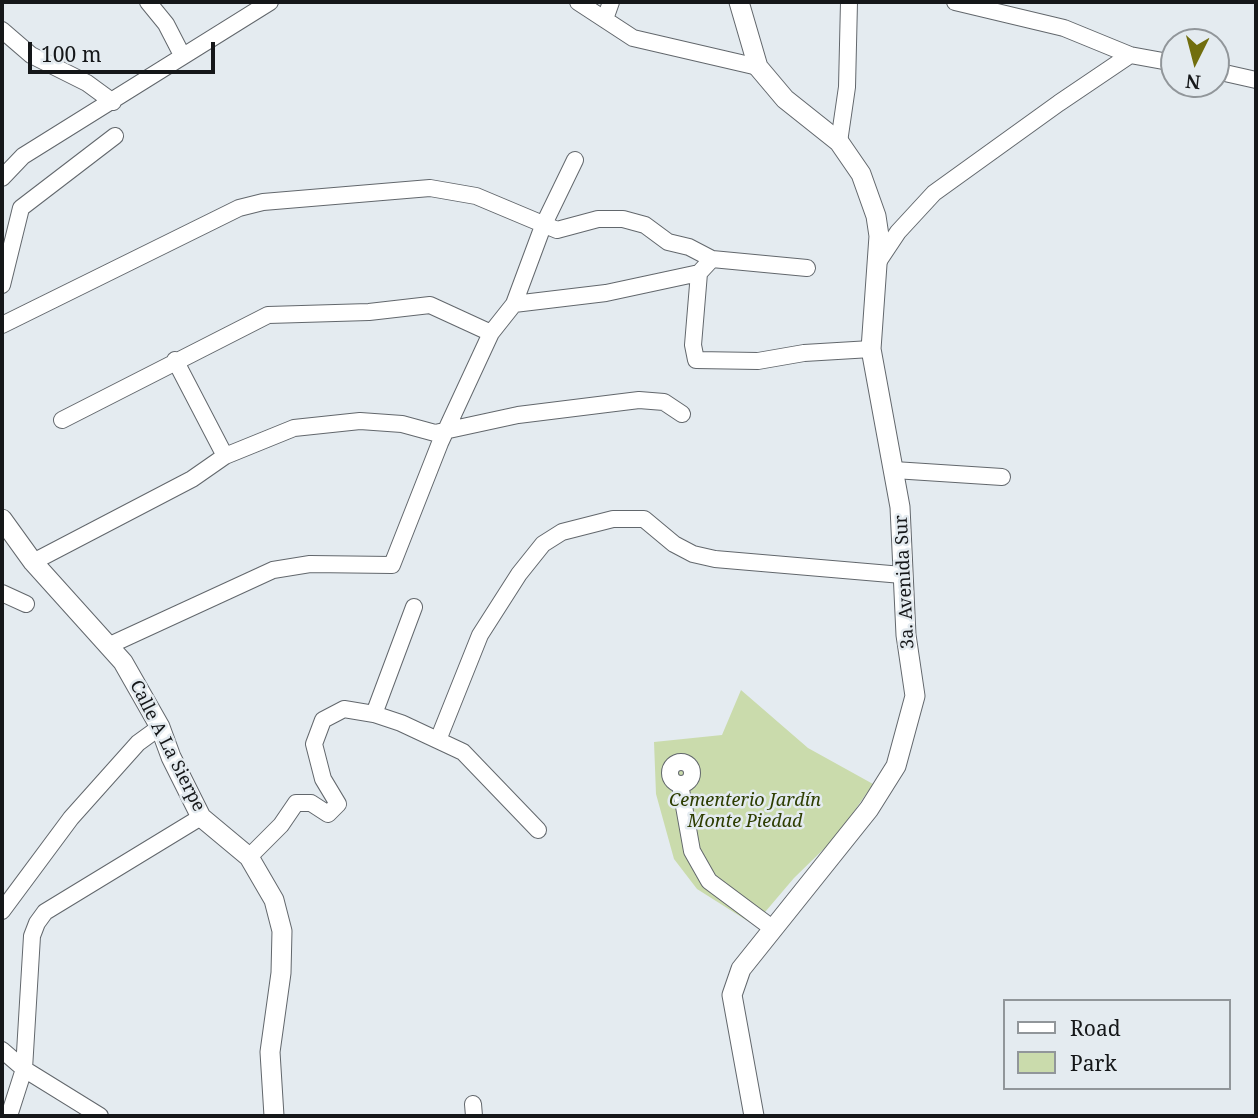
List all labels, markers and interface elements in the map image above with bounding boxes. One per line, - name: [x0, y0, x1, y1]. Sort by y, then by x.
- scale bar: [32, 28, 219, 72]
- north arrow: [1160, 28, 1230, 98]
- text: 100 m: [41, 40, 102, 68]
- text: N: [1184, 68, 1202, 96]
- street label: 3a. Avenida Sur: [891, 515, 919, 649]
- street label: Calle A La Sierpe: [125, 677, 209, 815]
- park label: Cementerio Jardín Monte Piedad: [669, 790, 821, 832]
- legend: [1002, 999, 1230, 1090]
- text: Road: [1070, 1014, 1121, 1042]
- text: Park: [1070, 1049, 1117, 1077]

